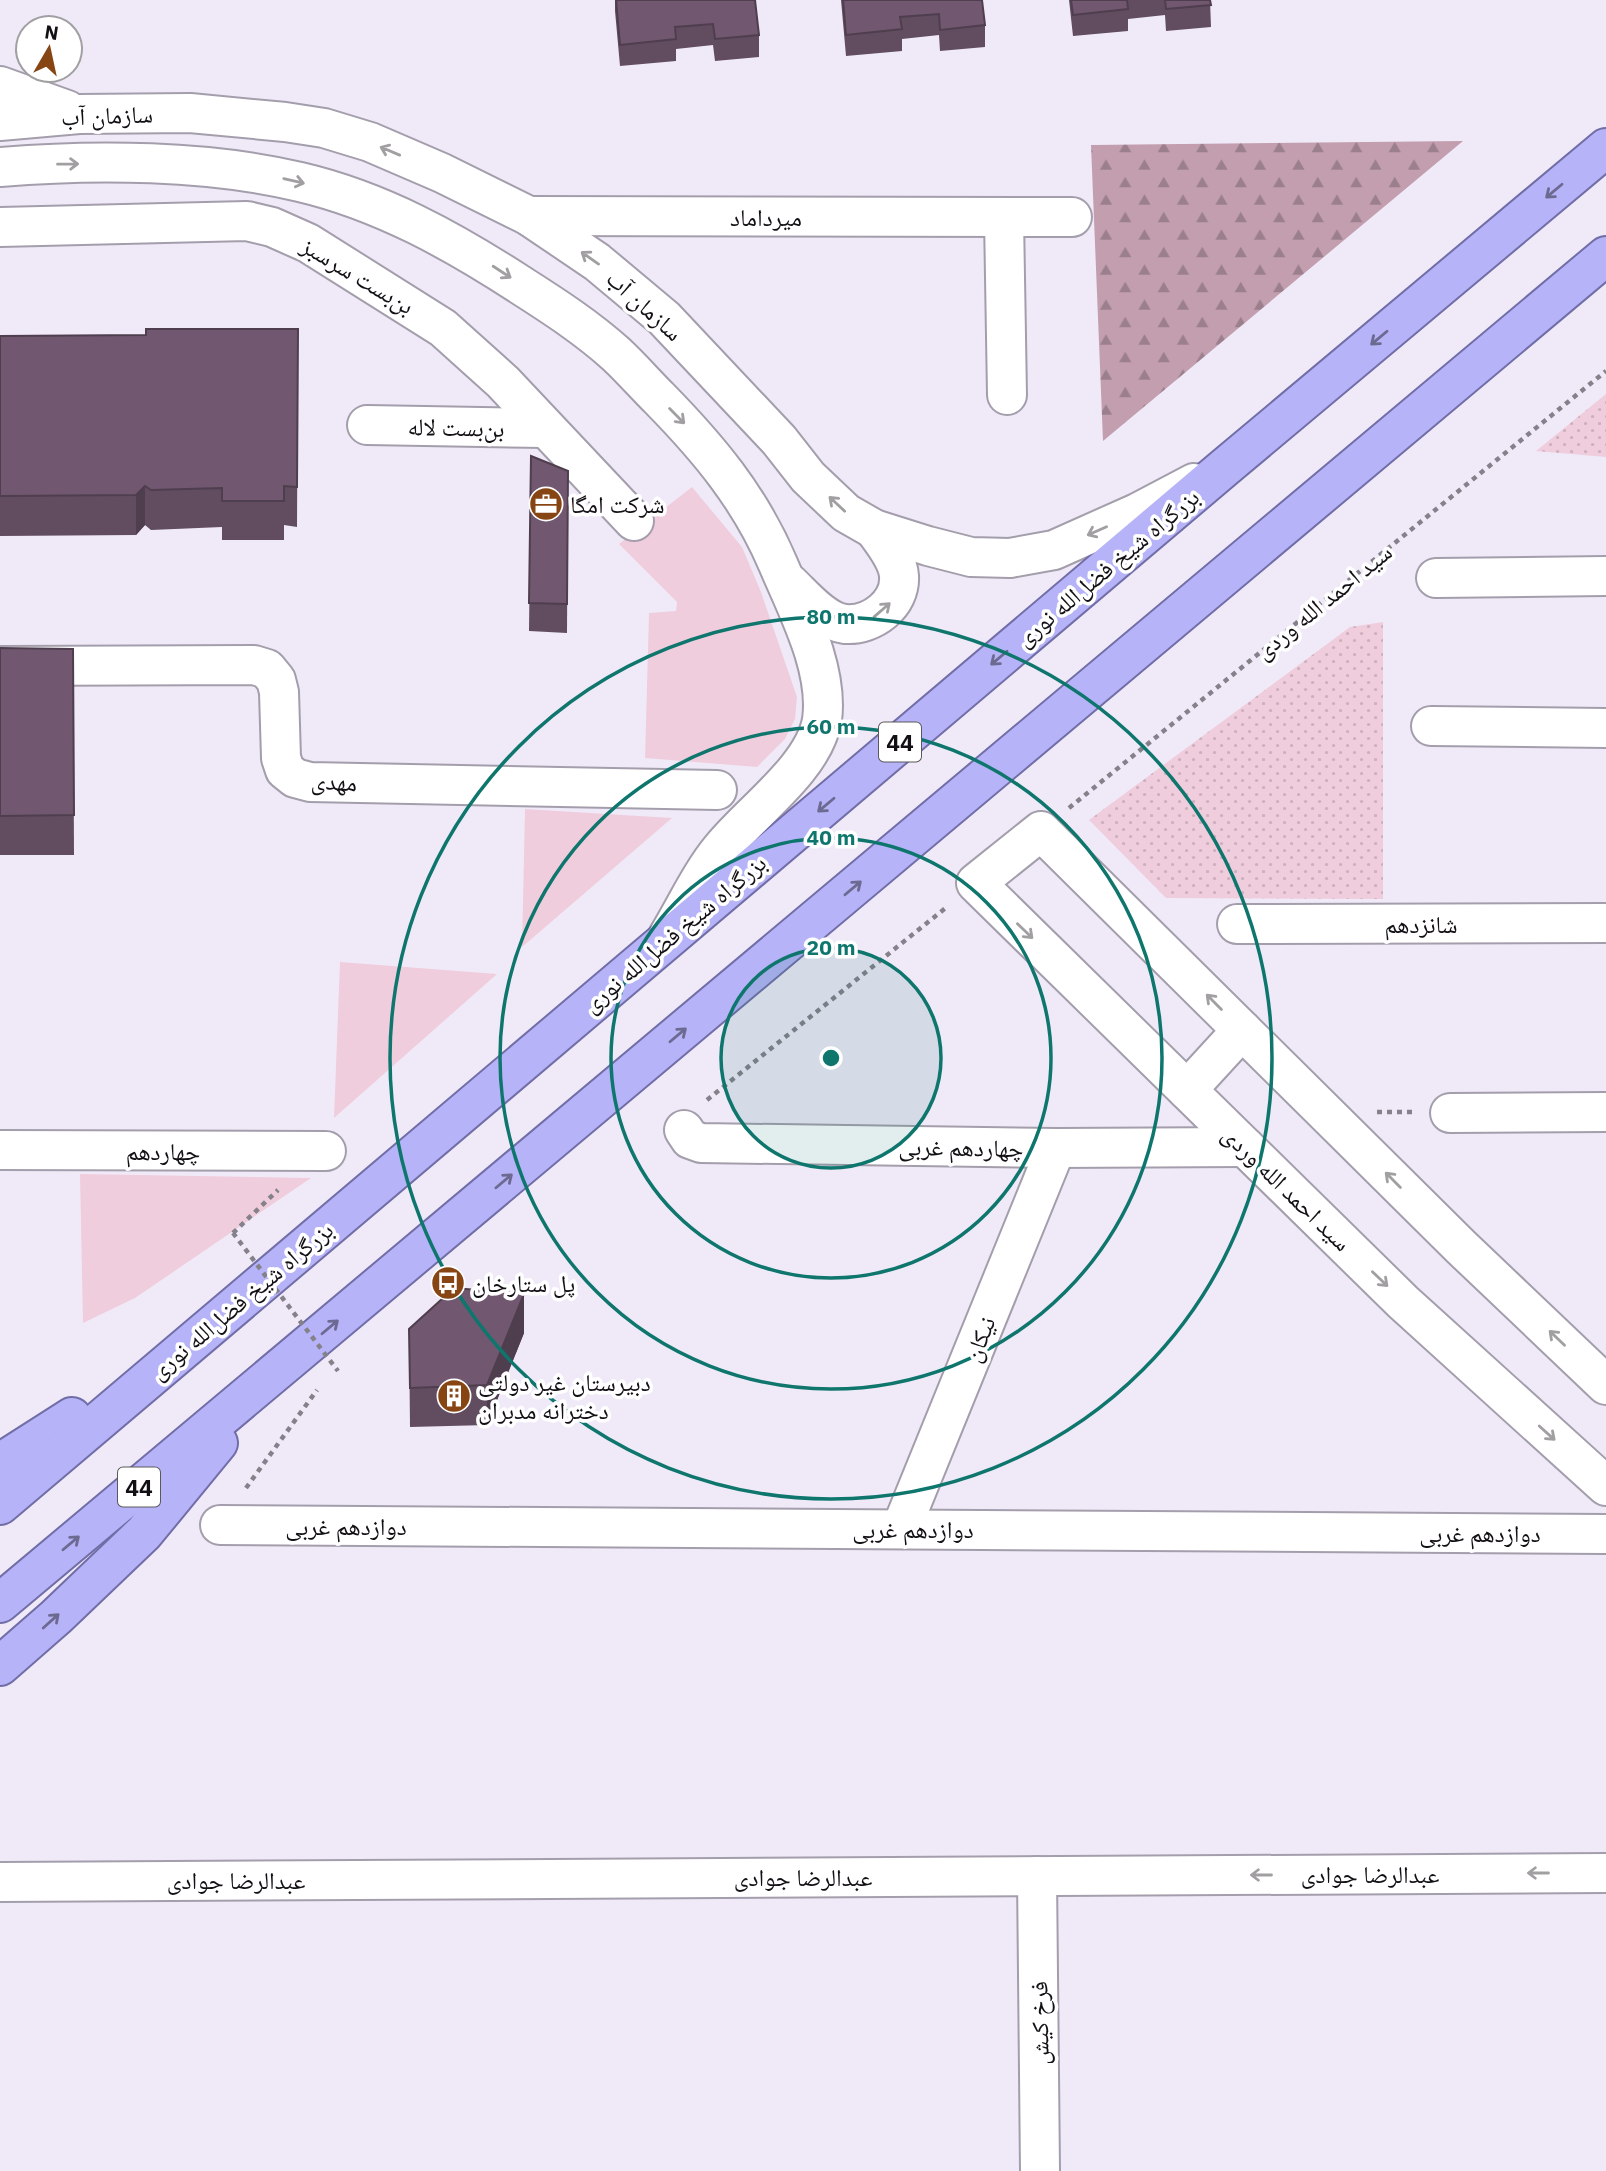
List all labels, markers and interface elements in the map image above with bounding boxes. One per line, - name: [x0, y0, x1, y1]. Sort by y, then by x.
- north arrow: [14, 14, 84, 84]
- text: N: [43, 19, 60, 45]
- street label: سازمان آب: [60, 97, 154, 133]
- one-way arrow: [380, 144, 401, 157]
- one-way arrow: [56, 157, 79, 171]
- one-way arrow: [283, 176, 305, 189]
- one-way arrow: [1545, 184, 1563, 199]
- street label: میرداماد: [730, 201, 802, 233]
- street label: بن‌بست سرسبز: [295, 228, 420, 321]
- one-way arrow: [581, 251, 600, 265]
- street label: سازمان آب: [600, 262, 690, 348]
- one-way arrow: [491, 266, 511, 280]
- one-way arrow: [1371, 330, 1389, 346]
- one-way arrow: [668, 407, 685, 424]
- street label: بن‌بست لاله: [407, 410, 505, 444]
- street label: بزرگراه شیخ فضل‌الله نوری: [1008, 481, 1206, 653]
- office icon: شرکت امگا: [527, 485, 565, 523]
- place label: شرکت امگا: [570, 488, 664, 520]
- one-way arrow: [829, 496, 846, 513]
- one-way arrow: [1087, 525, 1109, 538]
- street label: سید احمد الله وردی: [1248, 536, 1398, 666]
- text: 80 m: [807, 602, 855, 630]
- one-way arrow: [873, 602, 891, 618]
- one-way arrow: [991, 650, 1009, 666]
- text: 60 m: [807, 712, 855, 740]
- road number: 44: [879, 722, 921, 762]
- street label: مهدی: [310, 764, 358, 798]
- one-way arrow: [817, 797, 835, 813]
- text: 40 m: [807, 823, 855, 851]
- street label: بزرگراه شیخ فضل‌الله نوری: [575, 847, 773, 1019]
- one-way arrow: [843, 880, 861, 896]
- street label: شانزدهم: [1385, 908, 1457, 941]
- one-way arrow: [1016, 922, 1033, 939]
- text: 20 m: [807, 933, 855, 961]
- one-way arrow: [1206, 994, 1223, 1011]
- one-way arrow: [669, 1027, 687, 1042]
- centre of rings: [819, 1046, 843, 1070]
- street label: سید احمد الله وردی: [1216, 1118, 1358, 1258]
- street label: چهاردهم غربی: [898, 1130, 1024, 1165]
- street label: چهاردهم: [126, 1135, 200, 1168]
- one-way arrow: [1385, 1171, 1402, 1188]
- one-way arrow: [495, 1173, 513, 1189]
- street label: بزرگراه شیخ فضل‌الله نوری: [142, 1214, 340, 1386]
- bus stop icon: پل ستارخان: [429, 1264, 467, 1302]
- place label: پل ستارخان: [472, 1267, 575, 1299]
- one-way arrow: [1371, 1270, 1388, 1287]
- street label: نیکان: [955, 1311, 1003, 1367]
- one-way arrow: [320, 1319, 338, 1335]
- one-way arrow: [1548, 1329, 1565, 1346]
- place label: دبیرستان غیر دولتی دخترانه مدبران: [478, 1366, 651, 1426]
- building icon: دبیرستان غیر دولتی دخترانه مدبران: [435, 1377, 473, 1415]
- one-way arrow: [1538, 1424, 1556, 1440]
- road number: 44: [118, 1468, 160, 1506]
- street label: دوازدهم غربی: [285, 1510, 407, 1543]
- street label: دوازدهم غربی: [852, 1513, 974, 1546]
- street label: دوازدهم غربی: [1419, 1517, 1541, 1550]
- one-way arrow: [62, 1535, 80, 1551]
- one-way arrow: [42, 1613, 60, 1629]
- street label: عبدالرضا جوادی: [1301, 1858, 1439, 1890]
- street label: عبدالرضا جوادی: [734, 1861, 872, 1893]
- street label: عبدالرضا جوادی: [167, 1864, 305, 1896]
- one-way arrow: [1527, 1866, 1550, 1880]
- one-way arrow: [1250, 1868, 1273, 1881]
- street label: فرخ کیش: [1022, 1981, 1056, 2065]

